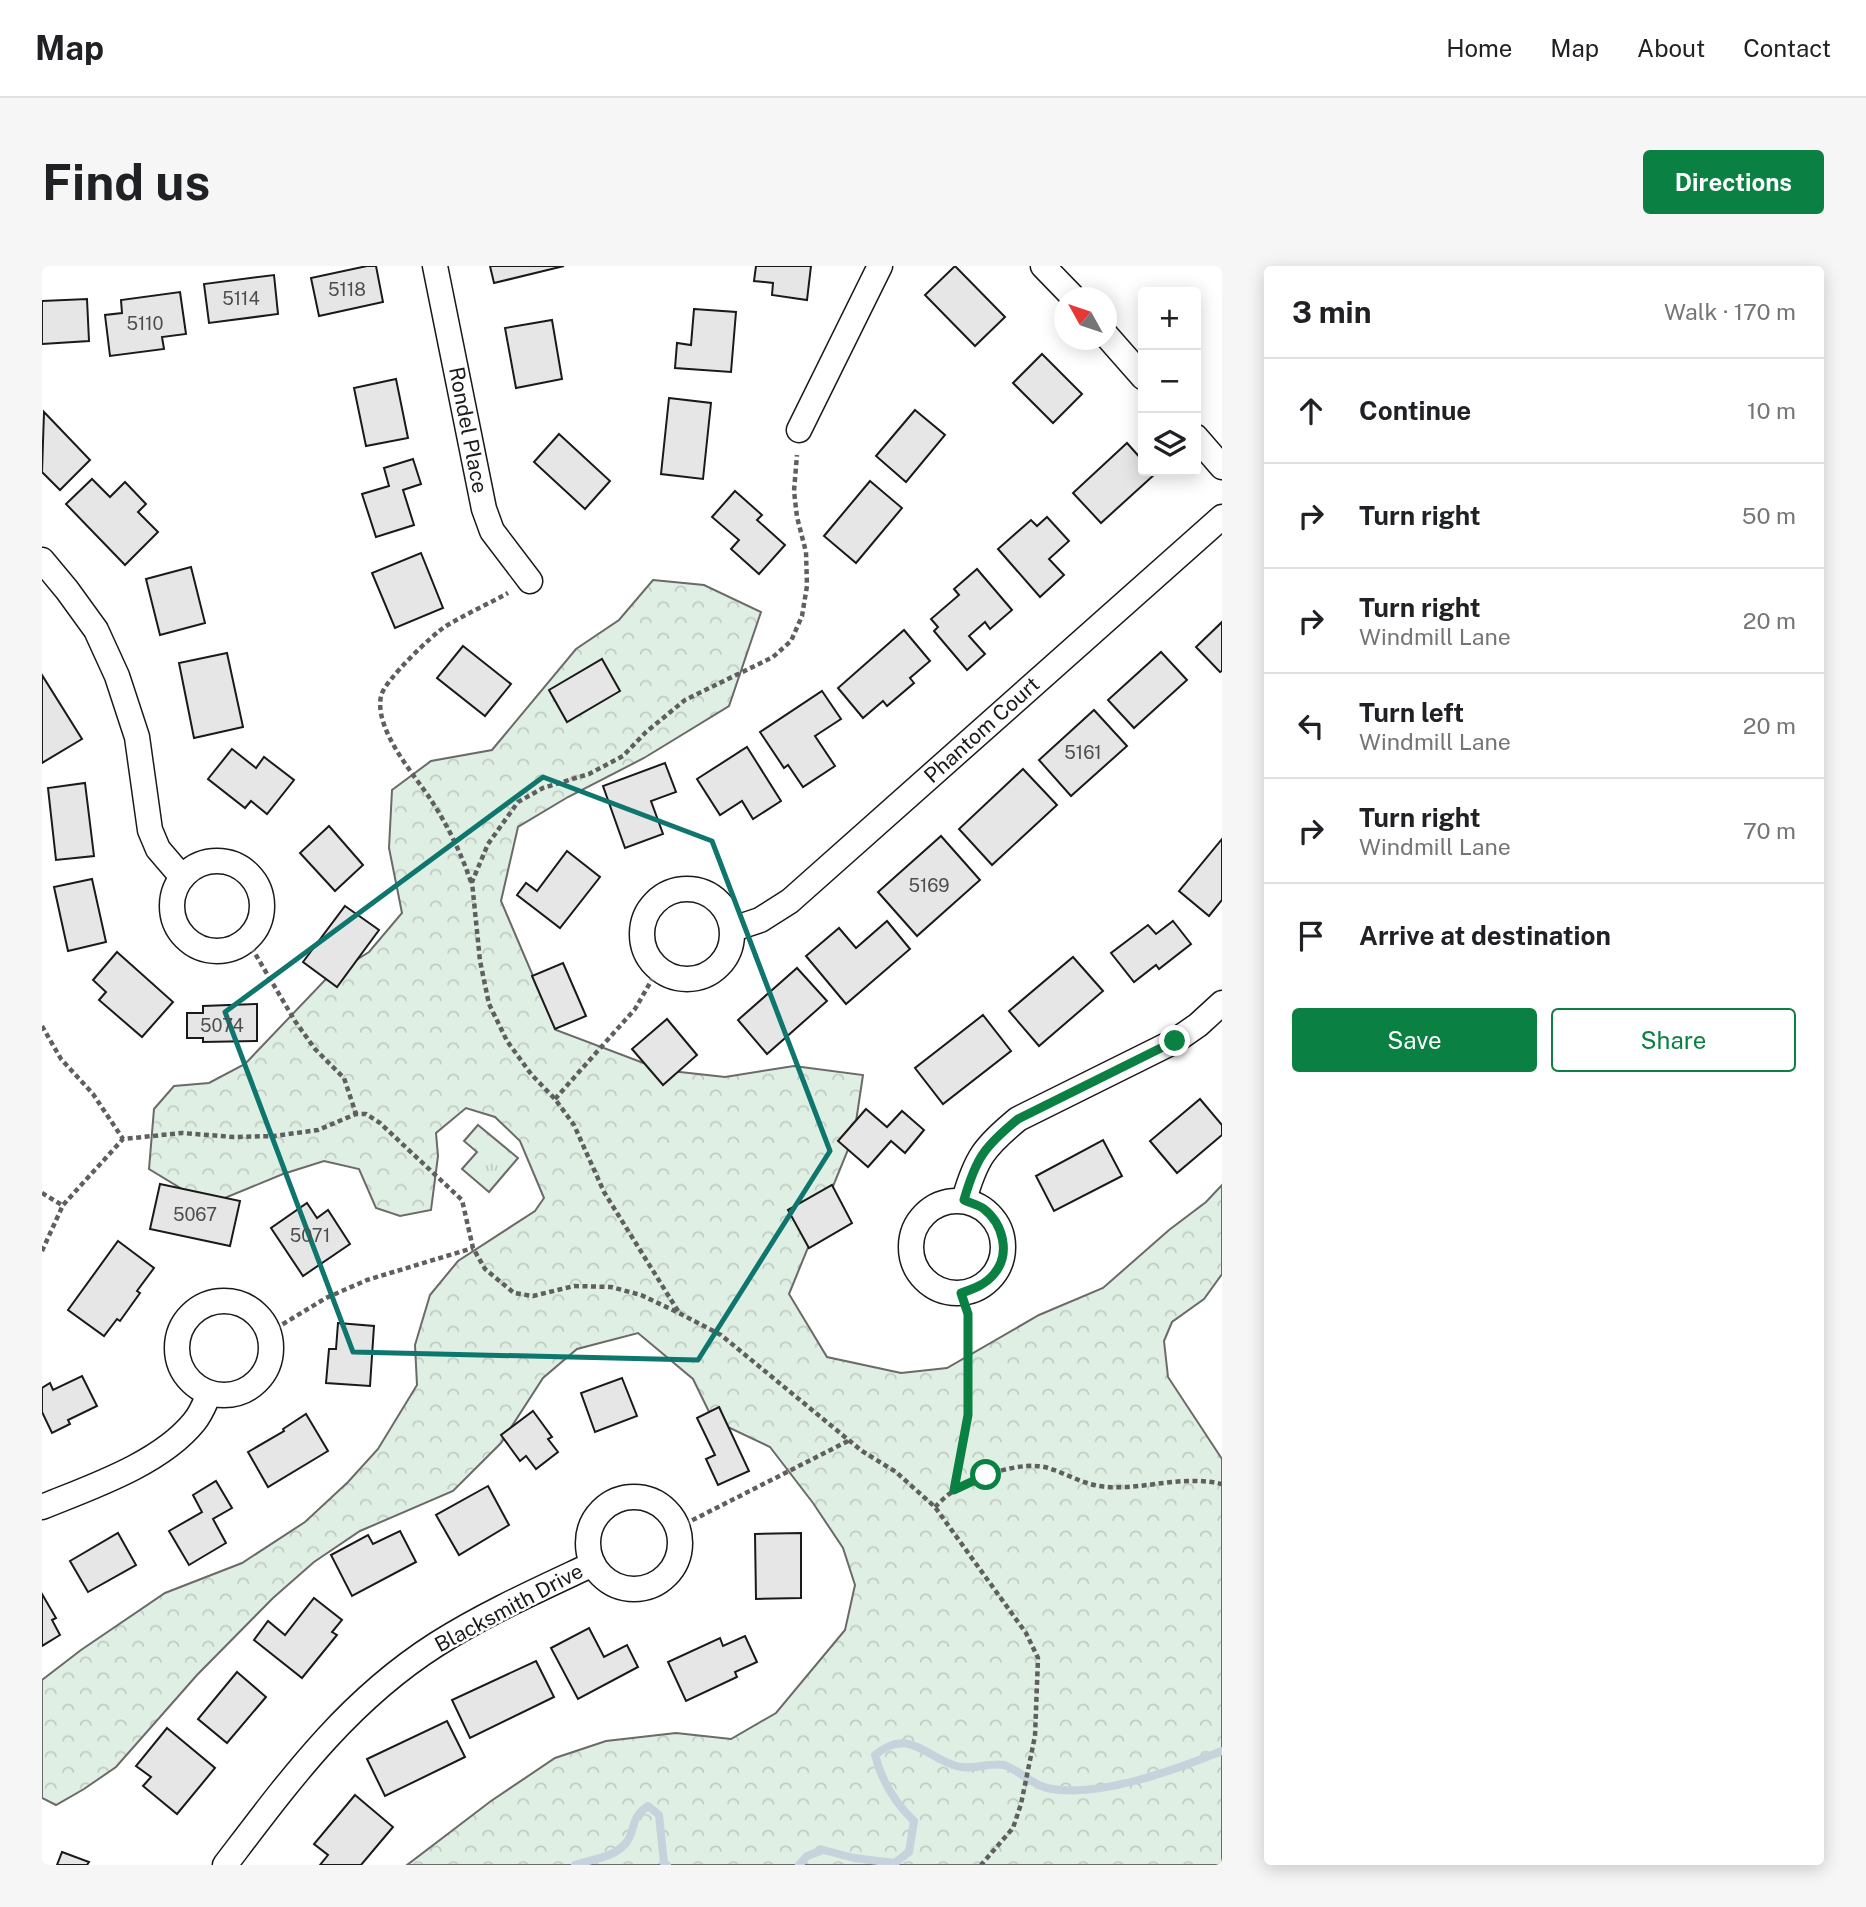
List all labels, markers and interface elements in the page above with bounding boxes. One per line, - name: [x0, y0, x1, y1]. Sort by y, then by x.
- text: Map: [35, 29, 104, 67]
- text: Home: [1446, 34, 1512, 62]
- text: Map: [1550, 34, 1599, 62]
- text: About: [1637, 34, 1705, 62]
- text: Contact: [1743, 34, 1831, 62]
- button: Directions: [1643, 150, 1824, 214]
- text: Find us: [42, 153, 210, 211]
- house number: 5118: [328, 279, 366, 300]
- north arrow: [1054, 287, 1117, 350]
- map controls: [1138, 287, 1201, 476]
- button: +: [1138, 287, 1201, 350]
- house number: 5114: [222, 288, 260, 309]
- text: 3 min: [1292, 294, 1371, 330]
- text: Walk · 170 m: [1664, 298, 1796, 325]
- house number: 5110: [126, 313, 164, 334]
- button: −: [1138, 350, 1201, 413]
- street label: Rondel Place: [444, 365, 493, 495]
- icon: ahead: [1292, 392, 1330, 430]
- text: Continue: [1359, 395, 1471, 426]
- text: 10 m: [1747, 397, 1796, 424]
- button: layers: [1138, 413, 1201, 476]
- icon: right: [1292, 497, 1330, 535]
- text: Turn right: [1359, 500, 1481, 531]
- text: 50 m: [1742, 502, 1796, 529]
- text: Turn right: [1359, 592, 1481, 623]
- icon: right: [1292, 602, 1330, 640]
- text: 20 m: [1743, 607, 1796, 634]
- text: Windmill Lane: [1359, 623, 1511, 650]
- street label: Phantom Court: [919, 671, 1044, 788]
- text: Turn left: [1359, 697, 1464, 728]
- icon: left: [1292, 707, 1330, 745]
- text: 20 m: [1743, 712, 1796, 739]
- text: Windmill Lane: [1359, 728, 1511, 755]
- house number: 5161: [1064, 742, 1102, 763]
- text: Turn right: [1359, 802, 1481, 833]
- icon: right: [1292, 812, 1330, 850]
- text: 70 m: [1743, 817, 1796, 844]
- text: Windmill Lane: [1359, 833, 1511, 860]
- house number: 5169: [908, 875, 950, 896]
- icon: arrive: [1292, 917, 1330, 955]
- text: Arrive at destination: [1359, 920, 1611, 951]
- button: Save: [1292, 1008, 1537, 1072]
- button: Share: [1551, 1008, 1796, 1072]
- house number: 5074: [200, 1015, 244, 1036]
- route end: [1159, 1025, 1190, 1056]
- house number: 5067: [173, 1204, 217, 1225]
- house number: 5071: [290, 1225, 330, 1246]
- route start: [970, 1459, 1001, 1490]
- street label: Blacksmith Drive: [430, 1558, 587, 1657]

